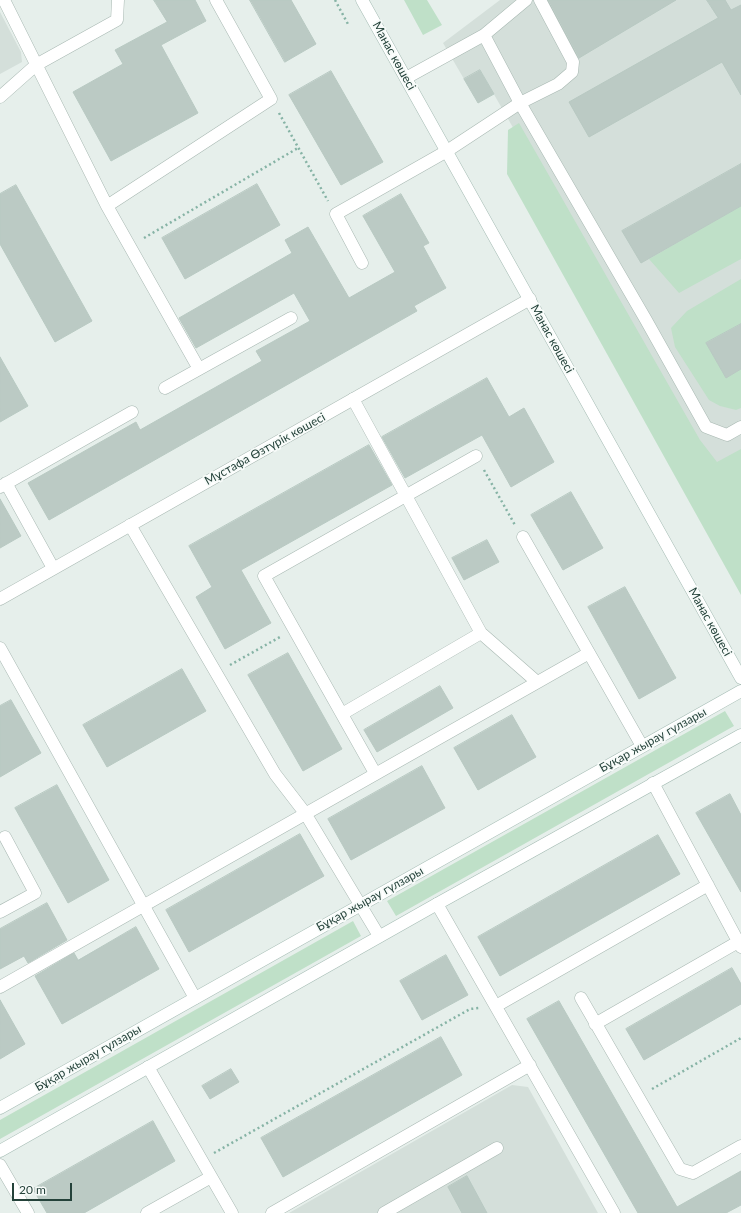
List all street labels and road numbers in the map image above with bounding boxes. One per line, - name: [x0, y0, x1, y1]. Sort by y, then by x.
- street label: Манас көшесі: [369, 19, 419, 93]
- street label: Манас көшесі: [527, 302, 577, 376]
- street label: Мұстафа Өзтүрік көшесі: [202, 410, 328, 488]
- street label: Манас көшесі: [685, 585, 735, 659]
- street label: Бұқар жырау гүлзары: [597, 705, 709, 775]
- street label: Бұқар жырау гүлзары: [314, 864, 426, 934]
- street label: Бұқар жырау гүлзары: [32, 1022, 144, 1094]

